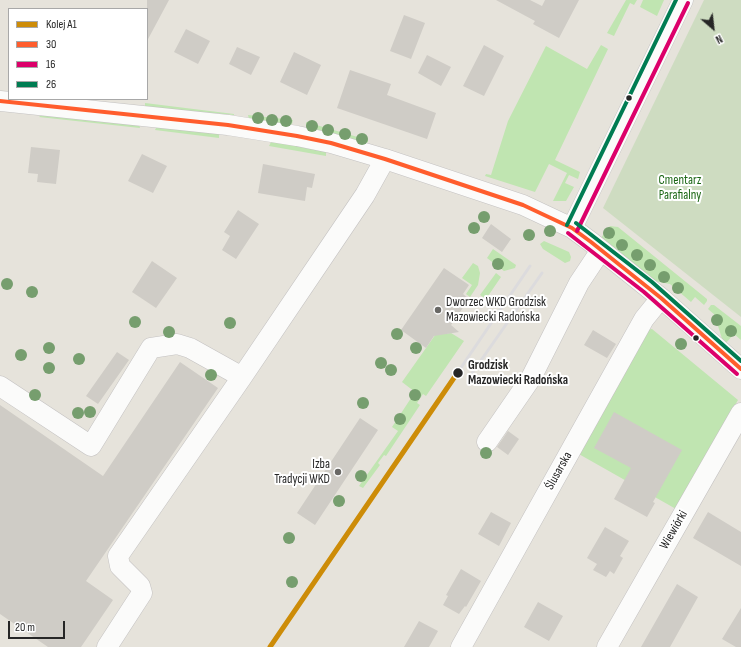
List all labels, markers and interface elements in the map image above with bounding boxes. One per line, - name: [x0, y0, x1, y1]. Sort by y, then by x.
- legend: [8, 8, 148, 100]
- north arrow: [693, 8, 733, 48]
- text: Kolej A1: [46, 17, 77, 32]
- text: N: [713, 32, 725, 46]
- text: 30: [46, 37, 56, 52]
- text: 16: [46, 57, 55, 72]
- text: 26: [46, 77, 56, 92]
- unlabelled marker: [624, 93, 634, 103]
- park label: Cmentarz Parafialny: [659, 173, 701, 204]
- place label: Dworzec WKD Grodzisk Mazowiecki Radońska: [446, 295, 546, 326]
- marker: Dworzec WKD Grodzisk Mazowiecki Radońska: [433, 305, 443, 315]
- unlabelled marker: [691, 333, 701, 343]
- place label: Grodzisk Mazowiecki Radońska: [468, 358, 568, 389]
- marker: Grodzisk Mazowiecki Radońska: [451, 366, 465, 380]
- street label: Ślusarska: [542, 449, 576, 493]
- place label: Izba Tradycji WKD: [274, 457, 330, 488]
- marker: Izba Tradycji WKD: [333, 467, 343, 477]
- street label: Wiewiórki: [657, 508, 691, 552]
- scale bar: [10, 613, 67, 639]
- text: 20 m: [15, 620, 35, 635]

